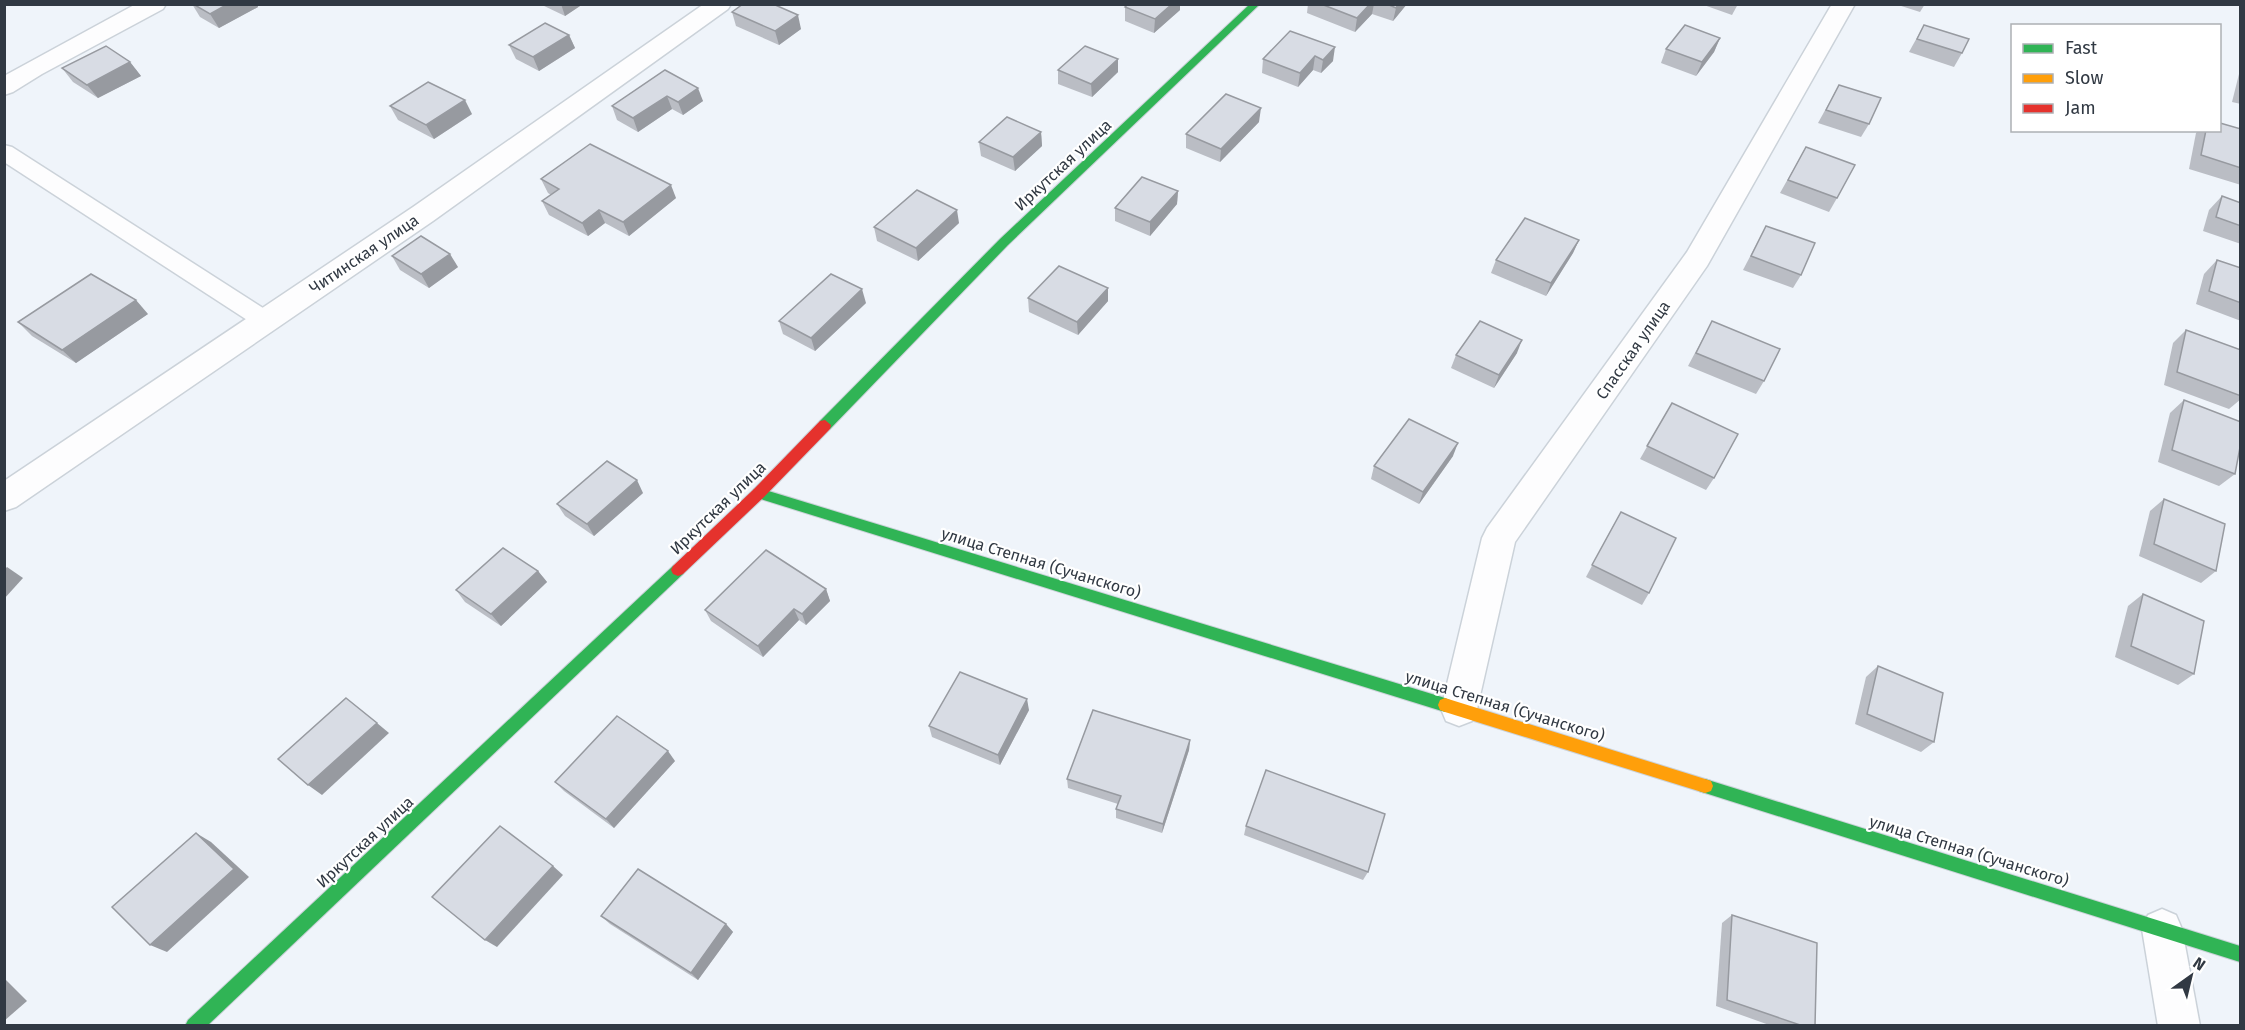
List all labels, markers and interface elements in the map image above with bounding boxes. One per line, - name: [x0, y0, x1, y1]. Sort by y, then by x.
- legend: [2011, 24, 2221, 132]
- text: Fast: [2065, 37, 2098, 59]
- text: Slow: [2065, 67, 2104, 89]
- text: Jam: [2065, 97, 2096, 119]
- street label: Иркутская улица: [1011, 115, 1115, 215]
- street label: Читинская улица: [306, 210, 422, 298]
- street label: Спасская улица: [1592, 297, 1674, 403]
- street label: Иркутская улица: [666, 458, 770, 558]
- street label: улица Степная (Сучанского): [939, 524, 1143, 602]
- street label: улица Степная (Сучанского): [1403, 667, 1607, 745]
- street label: Иркутская улица: [313, 792, 417, 892]
- street label: улица Степная (Сучанского): [1867, 812, 2071, 890]
- north arrow: [2161, 946, 2221, 1006]
- text: N: [2189, 953, 2209, 975]

